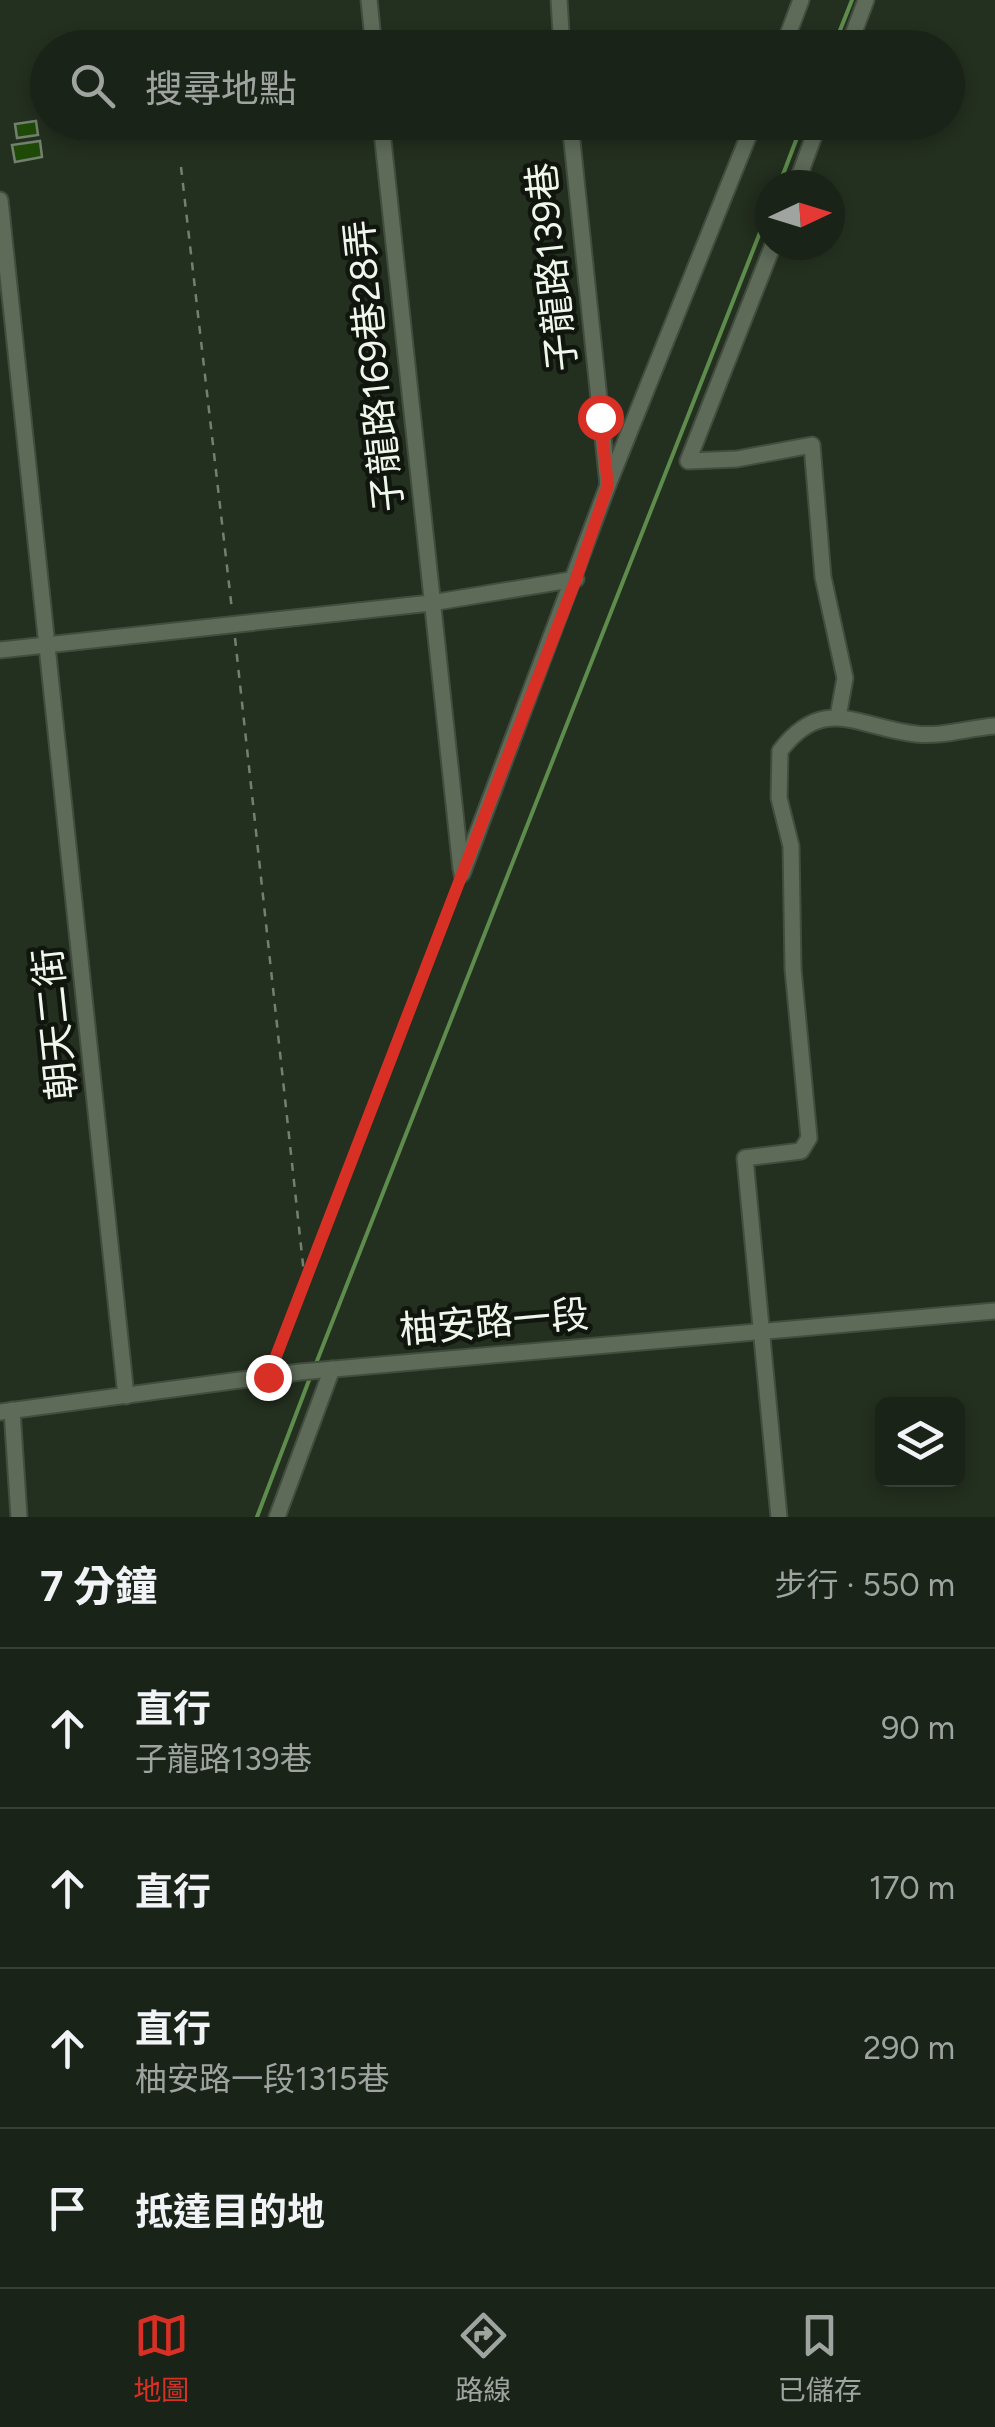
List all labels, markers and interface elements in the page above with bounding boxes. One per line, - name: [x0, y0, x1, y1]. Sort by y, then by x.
- search box: [30, 30, 965, 140]
- icon: search: [65, 58, 120, 113]
- text: 搜尋地點: [145, 66, 297, 112]
- street label: 子龍路139巷: [518, 160, 586, 374]
- north arrow: [755, 170, 845, 260]
- street label: 子龍路169巷28弄: [336, 218, 412, 514]
- route start: [578, 395, 624, 441]
- street label: 朝天二街: [24, 946, 86, 1102]
- street label: 柚安路一段: [397, 1291, 591, 1353]
- route end: [246, 1355, 292, 1401]
- map controls: [875, 1397, 965, 1487]
- button: layers: [875, 1397, 965, 1487]
- text: 7 分鐘: [40, 1561, 157, 1612]
- text: 步行 · 550 m: [775, 1566, 955, 1604]
- text: 直行: [135, 1686, 211, 1732]
- icon: ahead: [40, 1701, 95, 1756]
- text: 90 m: [881, 1709, 955, 1747]
- text: 子龍路139巷: [135, 1740, 312, 1778]
- icon: ahead: [40, 1861, 95, 1916]
- text: 直行: [135, 1869, 211, 1915]
- text: 170 m: [869, 1869, 955, 1907]
- text: 直行: [135, 2006, 211, 2052]
- icon: ahead: [40, 2021, 95, 2076]
- text: 290 m: [863, 2029, 955, 2067]
- text: 柚安路一段1315巷: [135, 2060, 389, 2098]
- icon: arrive: [40, 2181, 95, 2236]
- text: 抵達目的地: [135, 2189, 325, 2235]
- tab: 地圖: [133, 2308, 189, 2408]
- tab: 路線: [455, 2308, 512, 2408]
- tab: 已儲存: [778, 2308, 862, 2408]

